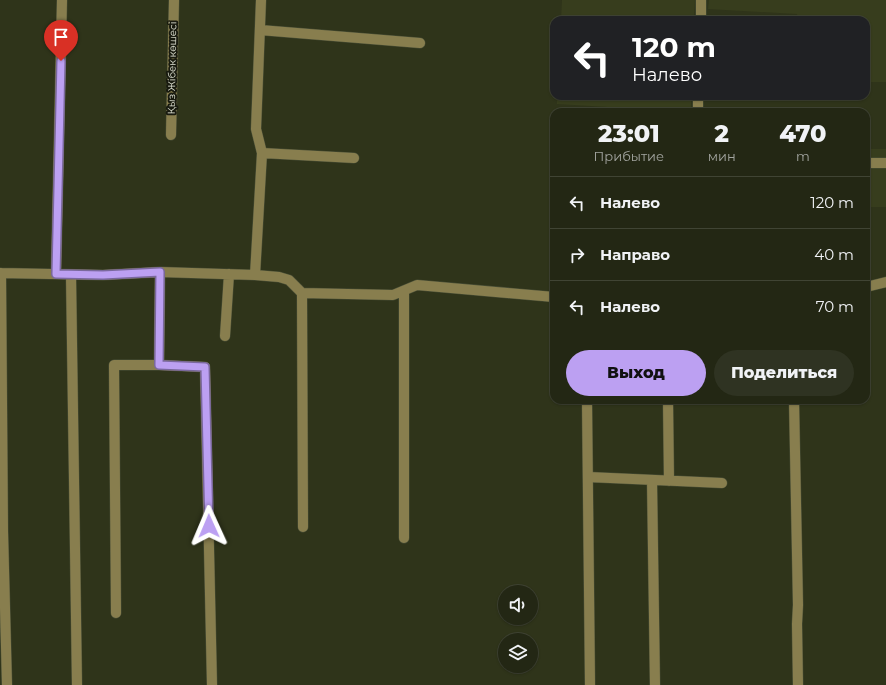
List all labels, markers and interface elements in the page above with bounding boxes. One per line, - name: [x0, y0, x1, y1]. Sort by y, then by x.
- pin: [44, 20, 78, 61]
- street label: Қыз Жібек көшесі: [165, 21, 179, 115]
- icon: arrive: [50, 26, 72, 48]
- text: 120 m: [632, 30, 716, 64]
- icon: left: [566, 32, 618, 84]
- text: Налево: [632, 64, 702, 86]
- text: 23:01: [598, 119, 660, 148]
- text: 2: [715, 119, 729, 148]
- text: 470: [779, 119, 826, 148]
- text: Прибытие: [594, 148, 664, 164]
- text: мин: [708, 148, 736, 164]
- text: m: [796, 148, 810, 164]
- icon: left: [566, 192, 588, 214]
- text: Налево: [600, 193, 660, 212]
- text: 120 m: [810, 193, 854, 212]
- icon: right: [566, 244, 588, 266]
- text: Направо: [600, 245, 670, 264]
- text: 40 m: [814, 245, 854, 264]
- icon: left: [566, 296, 588, 318]
- text: Налево: [600, 297, 660, 316]
- text: 70 m: [816, 297, 854, 316]
- button: Выход: [566, 350, 706, 396]
- button: Поделиться: [714, 350, 854, 396]
- position arrow: [188, 505, 230, 547]
- map controls: [498, 585, 538, 673]
- button: sound: [498, 585, 538, 625]
- button: layers: [498, 633, 538, 673]

